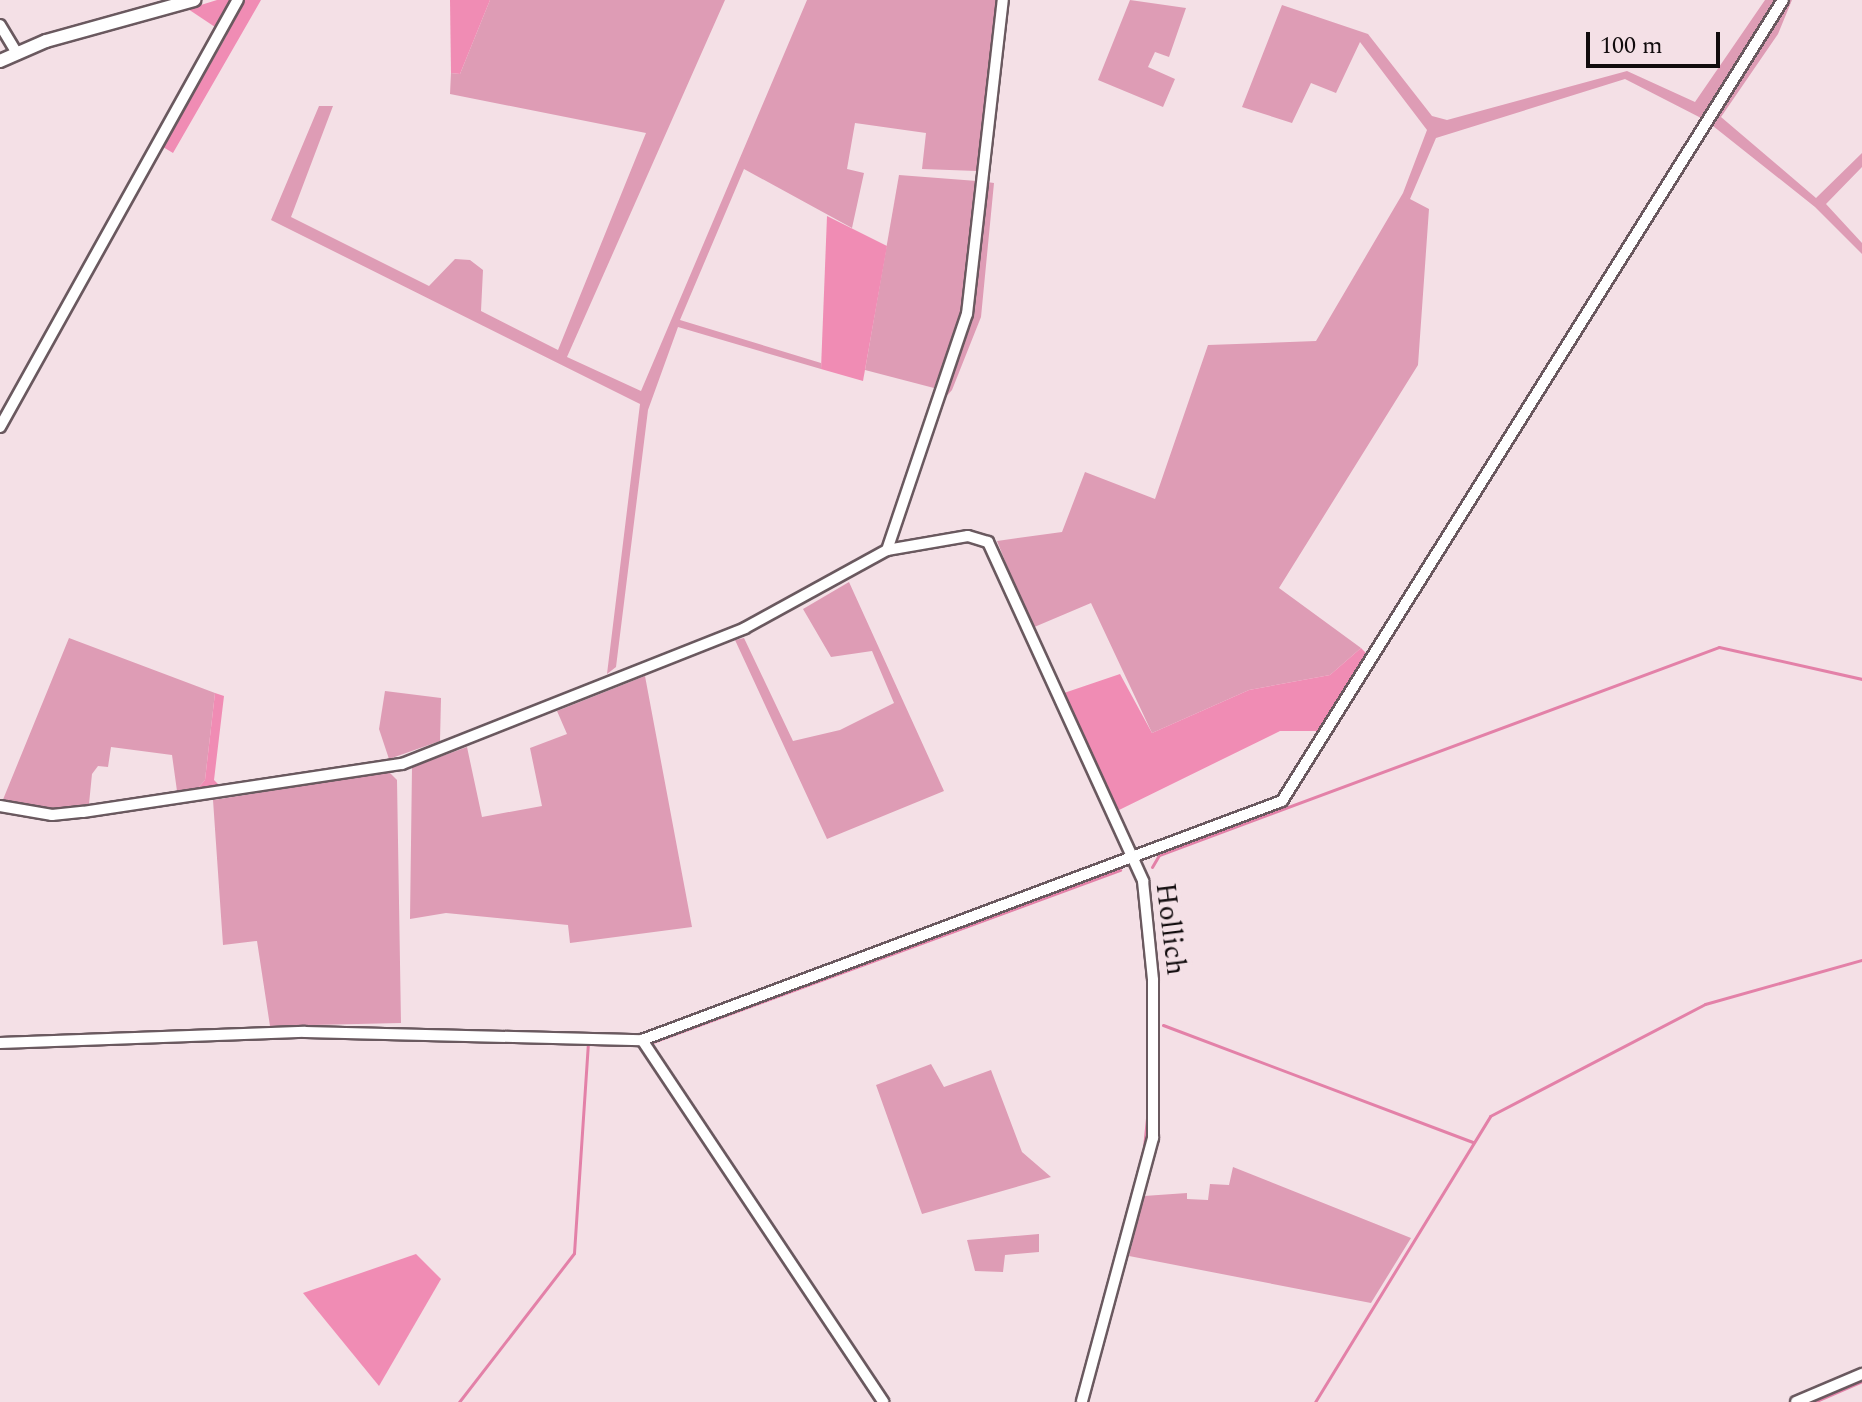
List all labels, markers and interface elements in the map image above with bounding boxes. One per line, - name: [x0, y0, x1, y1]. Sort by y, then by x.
- scale bar: [1590, 16, 1724, 66]
- text: 100 m: [1600, 28, 1663, 64]
- street label: Hollich: [1148, 881, 1192, 977]

